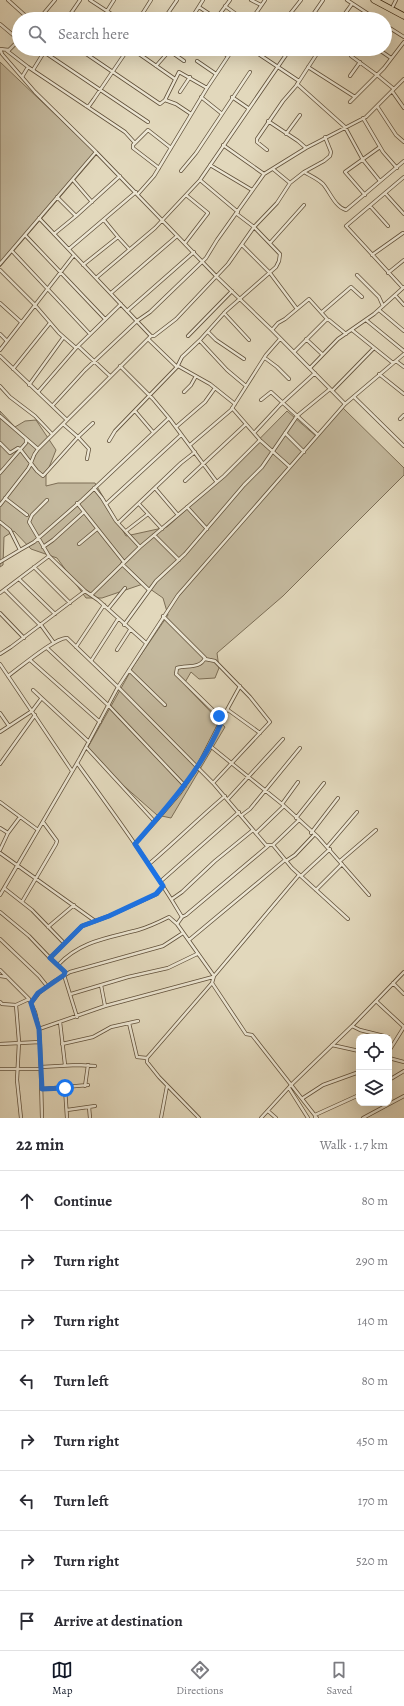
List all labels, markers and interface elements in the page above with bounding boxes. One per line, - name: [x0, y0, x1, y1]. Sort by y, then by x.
- search box: [12, 12, 392, 56]
- icon: search: [26, 23, 48, 45]
- text: Search here: [58, 24, 129, 44]
- route end: [210, 707, 228, 725]
- map controls: [356, 1034, 392, 1106]
- button: locate: [356, 1034, 392, 1070]
- button: layers: [356, 1070, 392, 1106]
- route start: [56, 1079, 74, 1097]
- text: 22 min: [16, 1133, 64, 1156]
- text: Walk · 1.7 km: [320, 1136, 388, 1153]
- icon: ahead: [16, 1190, 38, 1212]
- text: Continue: [54, 1191, 112, 1211]
- text: 80 m: [361, 1192, 388, 1209]
- icon: right: [16, 1250, 38, 1272]
- text: Turn right: [54, 1251, 119, 1271]
- text: 290 m: [356, 1252, 388, 1269]
- icon: right: [16, 1310, 38, 1332]
- text: Turn right: [54, 1311, 119, 1331]
- text: 140 m: [357, 1312, 388, 1329]
- icon: left: [16, 1370, 38, 1392]
- text: Turn left: [54, 1371, 109, 1391]
- text: 80 m: [361, 1372, 388, 1389]
- icon: right: [16, 1430, 38, 1452]
- text: Turn right: [54, 1431, 119, 1451]
- text: 450 m: [356, 1432, 388, 1449]
- icon: left: [16, 1490, 38, 1512]
- text: Turn left: [54, 1491, 109, 1511]
- text: 170 m: [358, 1492, 388, 1509]
- icon: right: [16, 1550, 38, 1572]
- text: Turn right: [54, 1551, 119, 1571]
- text: 520 m: [356, 1552, 388, 1569]
- icon: arrive: [16, 1610, 38, 1632]
- text: Arrive at destination: [54, 1611, 183, 1631]
- tab: Map: [51, 1659, 73, 1698]
- tab: Directions: [176, 1659, 224, 1698]
- tab: Saved: [326, 1659, 353, 1698]

